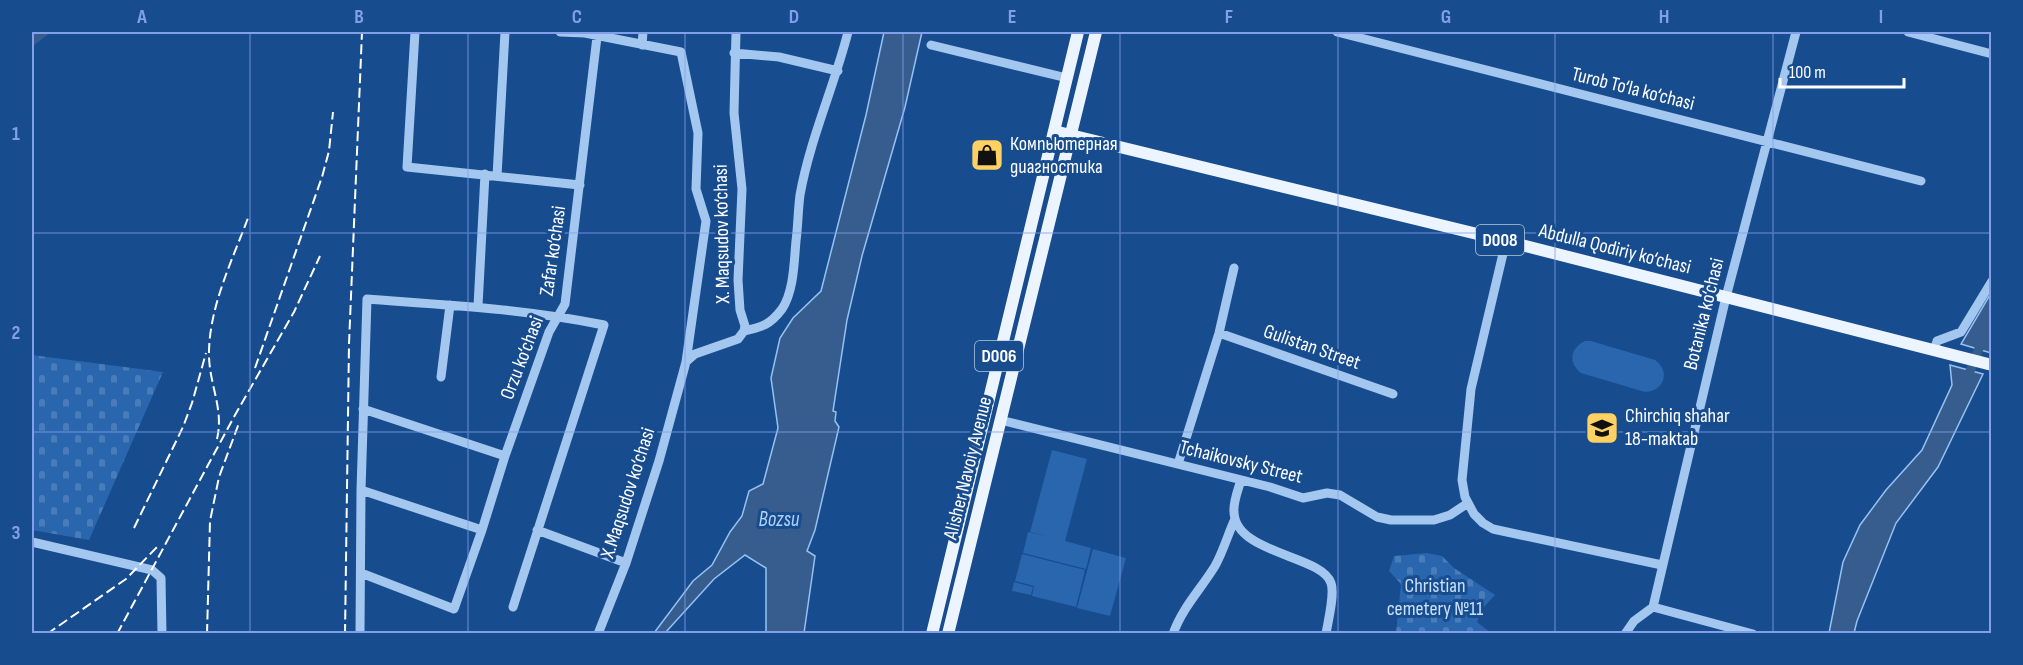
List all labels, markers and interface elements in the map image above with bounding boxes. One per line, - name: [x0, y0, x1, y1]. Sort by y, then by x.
- text: A: [136, 5, 147, 29]
- text: B: [354, 5, 364, 29]
- text: C: [572, 5, 582, 29]
- text: D: [789, 5, 799, 29]
- text: E: [1008, 5, 1016, 29]
- text: F: [1225, 5, 1233, 29]
- text: G: [1441, 5, 1451, 29]
- text: H: [1659, 5, 1669, 29]
- text: I: [1879, 5, 1883, 29]
- scale bar: [1780, 51, 1904, 89]
- street label: Turob To‘la ko‘chasi: [1569, 62, 1697, 116]
- text: 100 m: [1789, 62, 1826, 83]
- text: 1: [12, 122, 20, 146]
- place label: Компьютерная диагностика: [1010, 132, 1118, 179]
- shop icon: Компьютерная диагностика: [969, 137, 1005, 173]
- street label: X. Maqsudov ko‘chasi: [709, 164, 735, 305]
- street label: Zafar ko‘chasi: [535, 204, 571, 298]
- street label: Abdulla Qodiriy ko‘chasi: [1536, 218, 1693, 279]
- road number: D008: [1476, 225, 1524, 255]
- street label: Botanika ko‘chasi: [1678, 256, 1730, 372]
- street label: Orzu ko‘chasi: [495, 313, 549, 403]
- street label: Gulistan Street: [1260, 319, 1364, 375]
- text: 2: [12, 321, 20, 345]
- road number: D006: [975, 341, 1023, 371]
- street label: Alisher Navoiy Avenue: [938, 394, 997, 543]
- place label: Chirchiq shahar 18-maktab: [1625, 404, 1730, 451]
- school or university icon: Chirchiq shahar 18-maktab: [1584, 410, 1620, 446]
- street label: X.Maqsudov ko‘chasi: [595, 425, 660, 562]
- street label: Tchaikovsky Street: [1177, 435, 1305, 489]
- water label: Bozsu: [759, 507, 800, 532]
- text: 3: [12, 521, 21, 545]
- park label: Christian cemetery №11: [1387, 574, 1483, 621]

